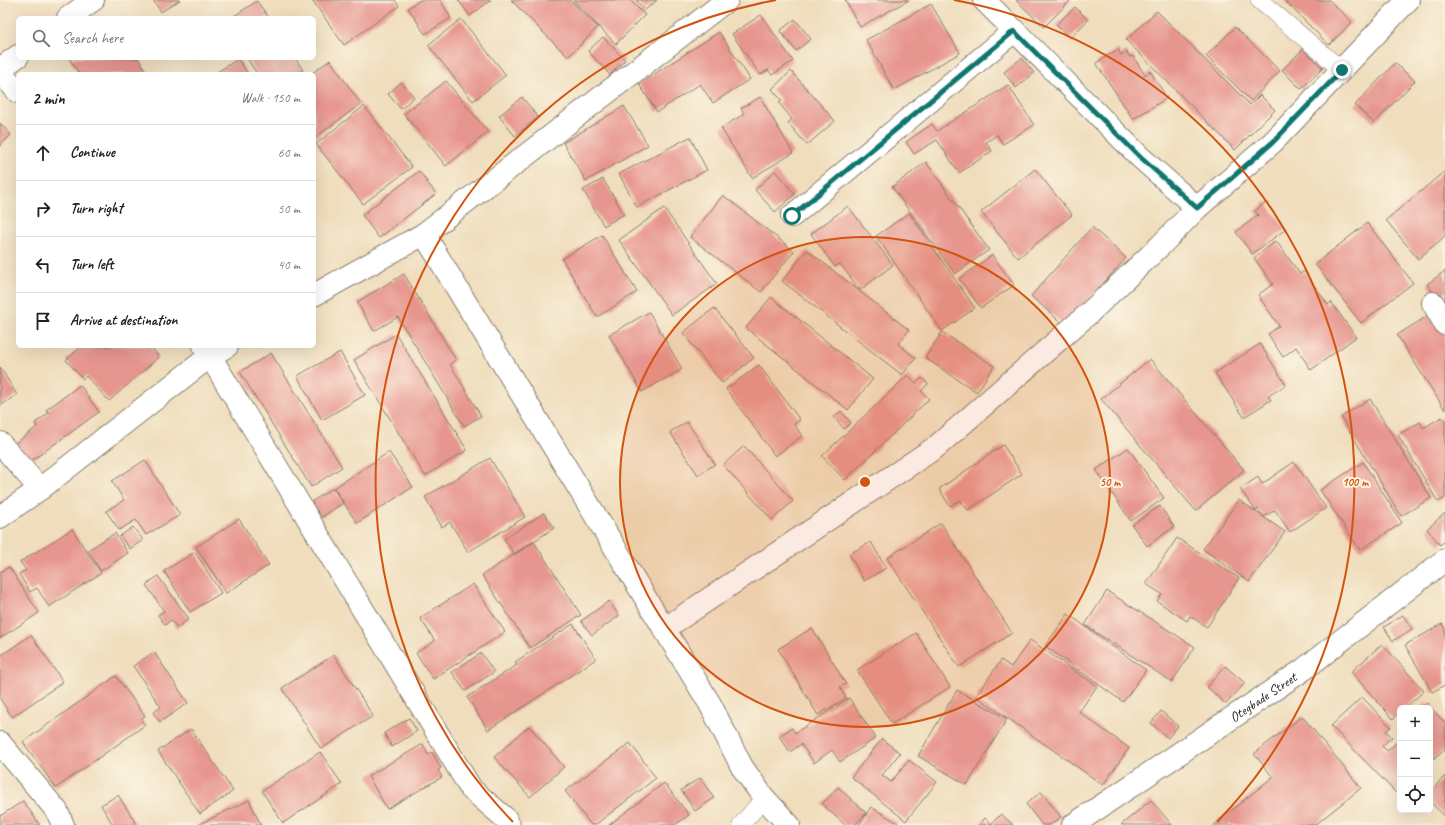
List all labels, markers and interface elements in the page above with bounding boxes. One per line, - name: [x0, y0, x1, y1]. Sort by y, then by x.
- search box: [16, 16, 316, 60]
- icon: search: [30, 27, 52, 49]
- text: Search here: [62, 29, 123, 48]
- route end: [1333, 61, 1351, 79]
- text: 2 min: [32, 88, 65, 109]
- text: Walk · 150 m: [241, 90, 300, 106]
- icon: ahead: [32, 142, 54, 164]
- text: Continue: [70, 143, 115, 162]
- text: 60 m: [278, 145, 300, 161]
- icon: right: [32, 198, 54, 220]
- text: Turn right: [70, 199, 123, 218]
- text: 50 m: [278, 201, 300, 217]
- route start: [783, 207, 801, 225]
- icon: left: [32, 254, 54, 276]
- text: Turn left: [70, 255, 113, 274]
- text: 40 m: [278, 257, 300, 273]
- icon: arrive: [32, 310, 54, 332]
- text: Arrive at destination: [70, 311, 177, 330]
- text: 50 m: [1100, 474, 1121, 490]
- text: 100 m: [1342, 474, 1369, 490]
- centre of rings: [858, 475, 872, 489]
- street label: Otegbade Street: [1227, 668, 1301, 726]
- map controls: [1397, 705, 1433, 813]
- button: +: [1397, 705, 1433, 741]
- button: −: [1397, 741, 1433, 777]
- button: locate: [1397, 777, 1433, 813]

